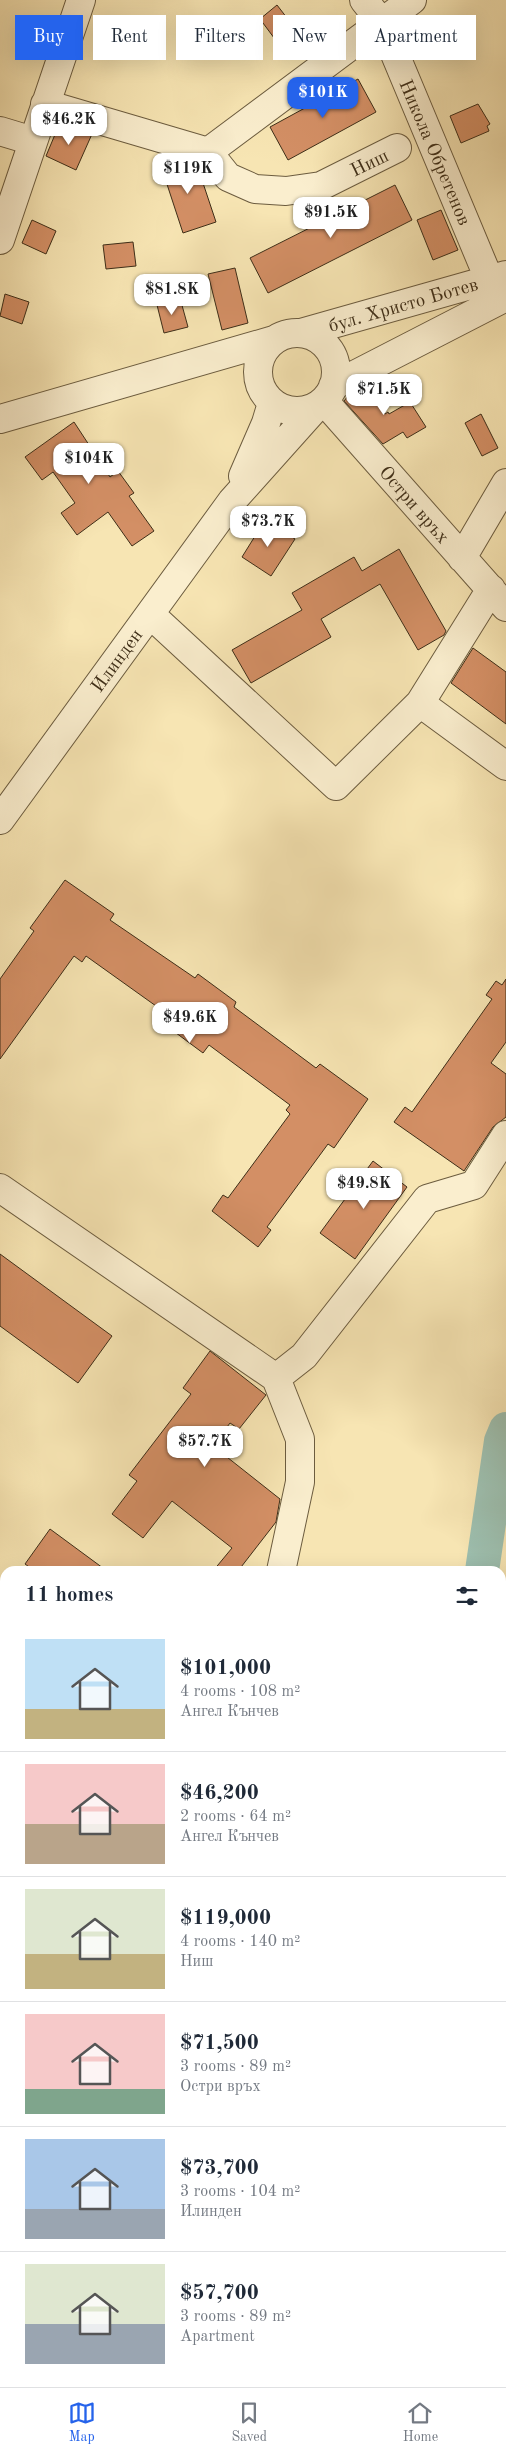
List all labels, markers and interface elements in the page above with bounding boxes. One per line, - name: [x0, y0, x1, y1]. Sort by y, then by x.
- chip: Buy: [15, 15, 83, 60]
- chip: Rent: [93, 15, 166, 60]
- chip: Filters: [176, 15, 263, 60]
- chip: New: [273, 15, 346, 60]
- chip: Apartment: [356, 15, 476, 60]
- pin: $101K: [288, 76, 358, 119]
- street label: Никола Обретенов: [394, 77, 473, 229]
- text: $101K: [298, 85, 348, 101]
- pin: $46.2K: [28, 104, 110, 146]
- text: $46.2K: [42, 112, 96, 128]
- street label: Ниш: [348, 147, 392, 181]
- pin: $119K: [153, 152, 223, 195]
- text: $119K: [163, 161, 213, 177]
- pin: $91.5K: [290, 196, 372, 239]
- text: $91.5K: [304, 205, 358, 221]
- pin: $81.8K: [131, 274, 213, 316]
- street label: бул. Христо Ботев: [327, 276, 481, 337]
- text: $81.8K: [145, 282, 199, 298]
- pin: $71.5K: [343, 374, 425, 416]
- text: $71.5K: [357, 382, 411, 398]
- pin: $104K: [54, 442, 124, 485]
- text: $104K: [64, 451, 114, 467]
- street label: Остри връх: [374, 463, 452, 548]
- pin: $73.7K: [227, 506, 309, 548]
- text: $73.7K: [241, 514, 295, 530]
- street label: Илинден: [89, 626, 147, 697]
- pin: $49.6K: [149, 1002, 231, 1044]
- text: $49.6K: [163, 1010, 217, 1026]
- pin: $49.8K: [323, 1168, 405, 1210]
- text: $49.8K: [337, 1176, 391, 1192]
- pin: $57.7K: [164, 1426, 246, 1468]
- text: $57.7K: [178, 1434, 232, 1450]
- icon: filters: [453, 1582, 481, 1610]
- text: 11 homes: [25, 1585, 113, 1606]
- text: $101,000: [180, 1658, 271, 1679]
- icon: home: [65, 1659, 125, 1719]
- text: 4 rooms · 108 m²: [180, 1684, 300, 1700]
- text: Ангел Кънчев: [180, 1704, 279, 1720]
- text: $46,200: [180, 1783, 259, 1804]
- icon: home: [65, 1784, 125, 1844]
- text: 2 rooms · 64 m²: [180, 1809, 291, 1825]
- text: Ангел Кънчев: [180, 1829, 279, 1845]
- text: $119,000: [180, 1908, 271, 1929]
- icon: home: [65, 1909, 125, 1969]
- text: 4 rooms · 140 m²: [180, 1934, 300, 1950]
- text: Ниш: [180, 1954, 213, 1970]
- text: $71,500: [180, 2033, 259, 2054]
- icon: home: [65, 2034, 125, 2094]
- text: 3 rooms · 89 m²: [180, 2059, 291, 2075]
- text: Остри връх: [180, 2079, 261, 2095]
- text: $73,700: [180, 2158, 259, 2179]
- icon: home: [65, 2159, 125, 2219]
- text: 3 rooms · 104 m²: [180, 2184, 300, 2200]
- text: Илинден: [180, 2204, 242, 2220]
- text: $57,700: [180, 2283, 259, 2304]
- icon: home: [65, 2284, 125, 2344]
- text: 3 rooms · 89 m²: [180, 2309, 291, 2325]
- text: Apartment: [180, 2329, 255, 2345]
- tab: Map: [68, 2399, 96, 2446]
- tab: Saved: [231, 2399, 267, 2446]
- tab: Home: [403, 2399, 438, 2446]

